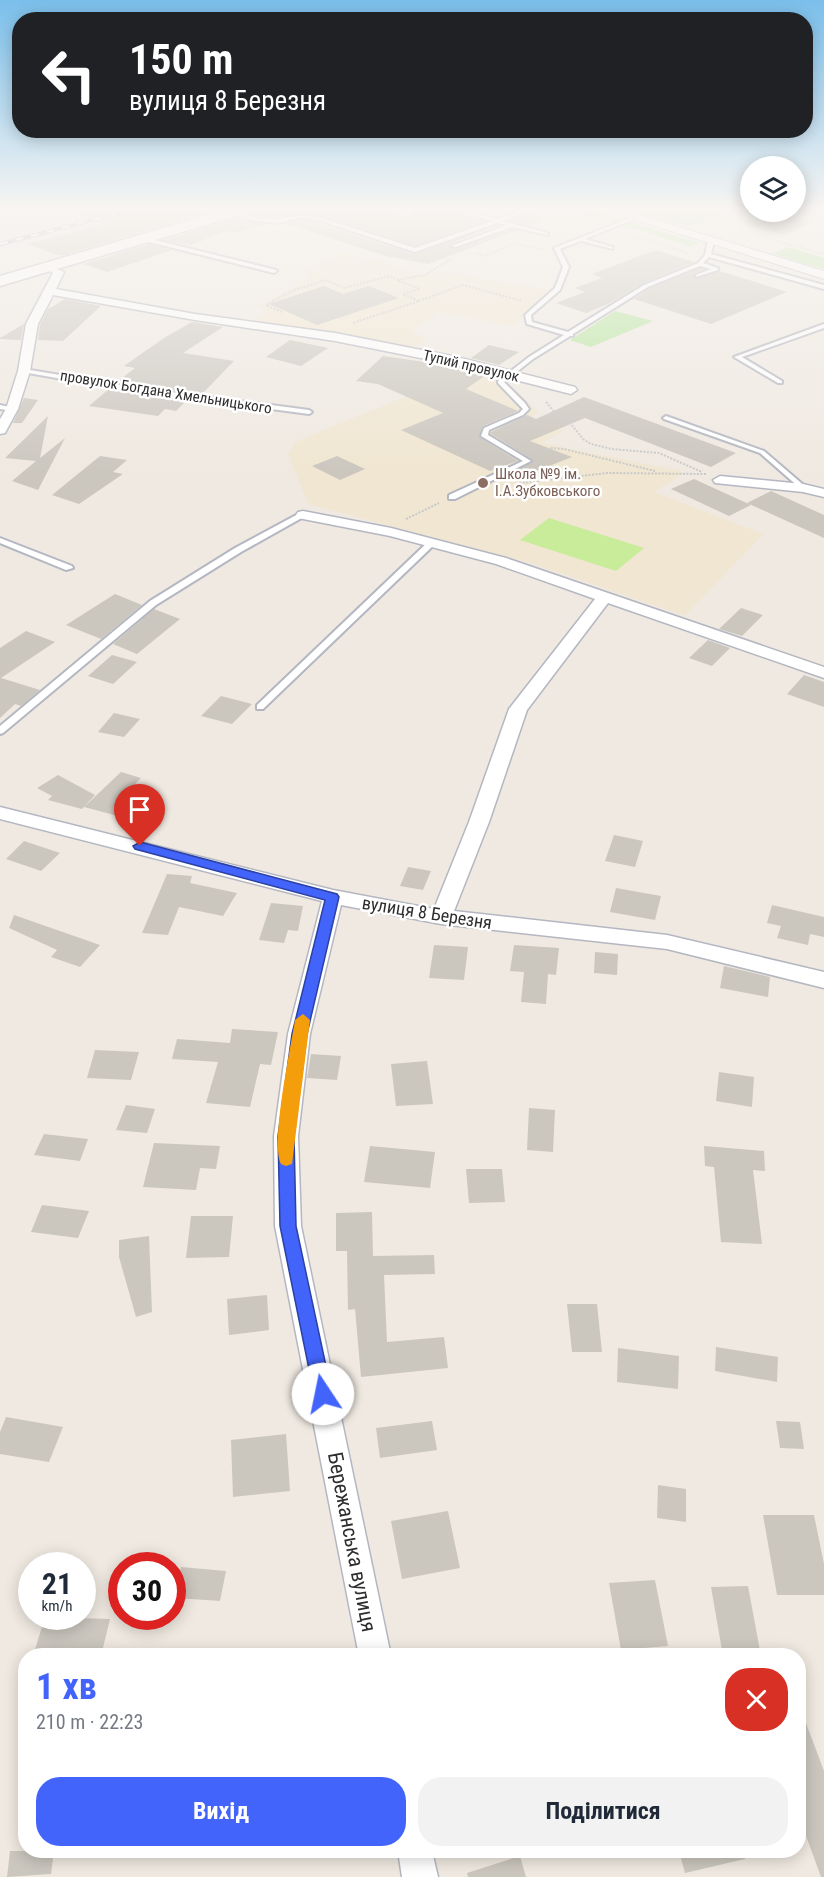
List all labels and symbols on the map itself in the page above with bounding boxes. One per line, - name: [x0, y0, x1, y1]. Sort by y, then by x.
- street label: Тупий провулок: [421, 346, 521, 386]
- street label: провулок Богдана Хмельницького: [59, 366, 273, 418]
- place label: Школа №9 ім. І.А.Зубковського: [495, 465, 600, 500]
- marker: Школа №9 ім. І.А.Зубковського: [476, 476, 490, 490]
- pin: [114, 784, 165, 846]
- street label: вулиця 8 Березня: [361, 892, 494, 933]
- position arrow: [291, 1362, 355, 1426]
- street label: Бережанська вулиця: [323, 1450, 381, 1634]
- speed limit sign: 30: [108, 1552, 186, 1630]

